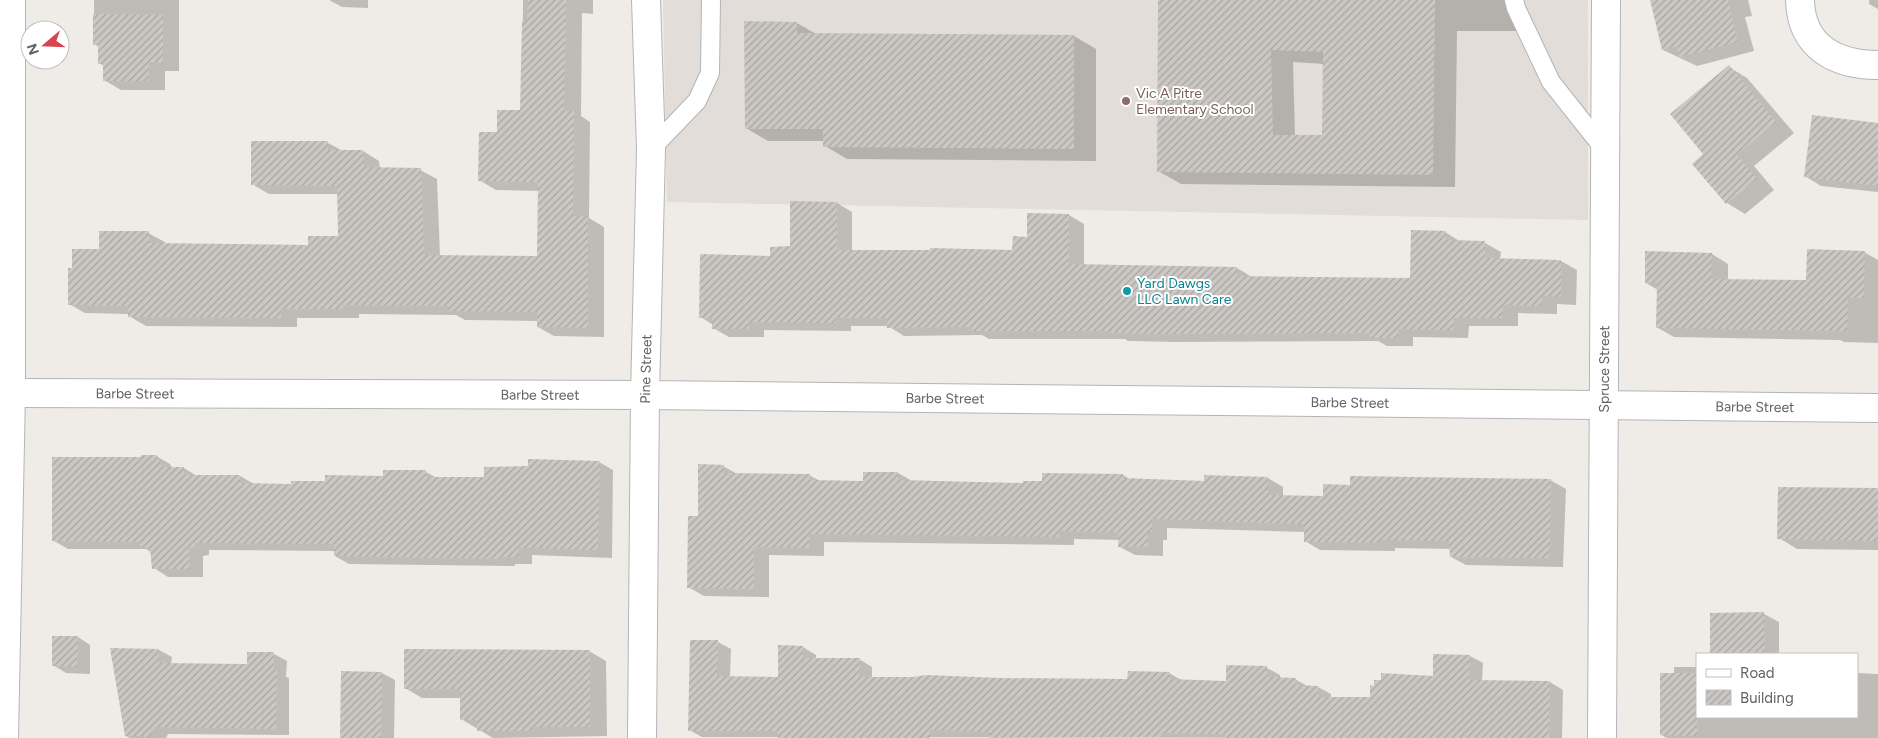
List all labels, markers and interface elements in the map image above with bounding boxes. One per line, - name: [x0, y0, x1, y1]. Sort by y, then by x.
- north arrow: [20, 20, 70, 70]
- text: N: [23, 41, 43, 57]
- place label: Vic A Pitre Elementary School: [1136, 85, 1254, 118]
- marker: Vic A Pitre Elementary School: [1120, 95, 1132, 107]
- place label: Yard Dawgs LLC Lawn Care: [1137, 275, 1232, 308]
- marker: Yard Dawgs LLC Lawn Care: [1121, 285, 1133, 297]
- street label: Spruce Street: [1596, 325, 1613, 413]
- street label: Pine Street: [637, 334, 655, 404]
- street label: Barbe Street: [95, 385, 175, 403]
- street label: Barbe Street: [500, 387, 580, 404]
- street label: Barbe Street: [905, 390, 985, 408]
- street label: Barbe Street: [1310, 394, 1390, 412]
- street label: Barbe Street: [1715, 398, 1795, 416]
- legend: [1696, 653, 1858, 718]
- text: Road: [1740, 664, 1775, 682]
- text: Building: [1740, 689, 1794, 707]

